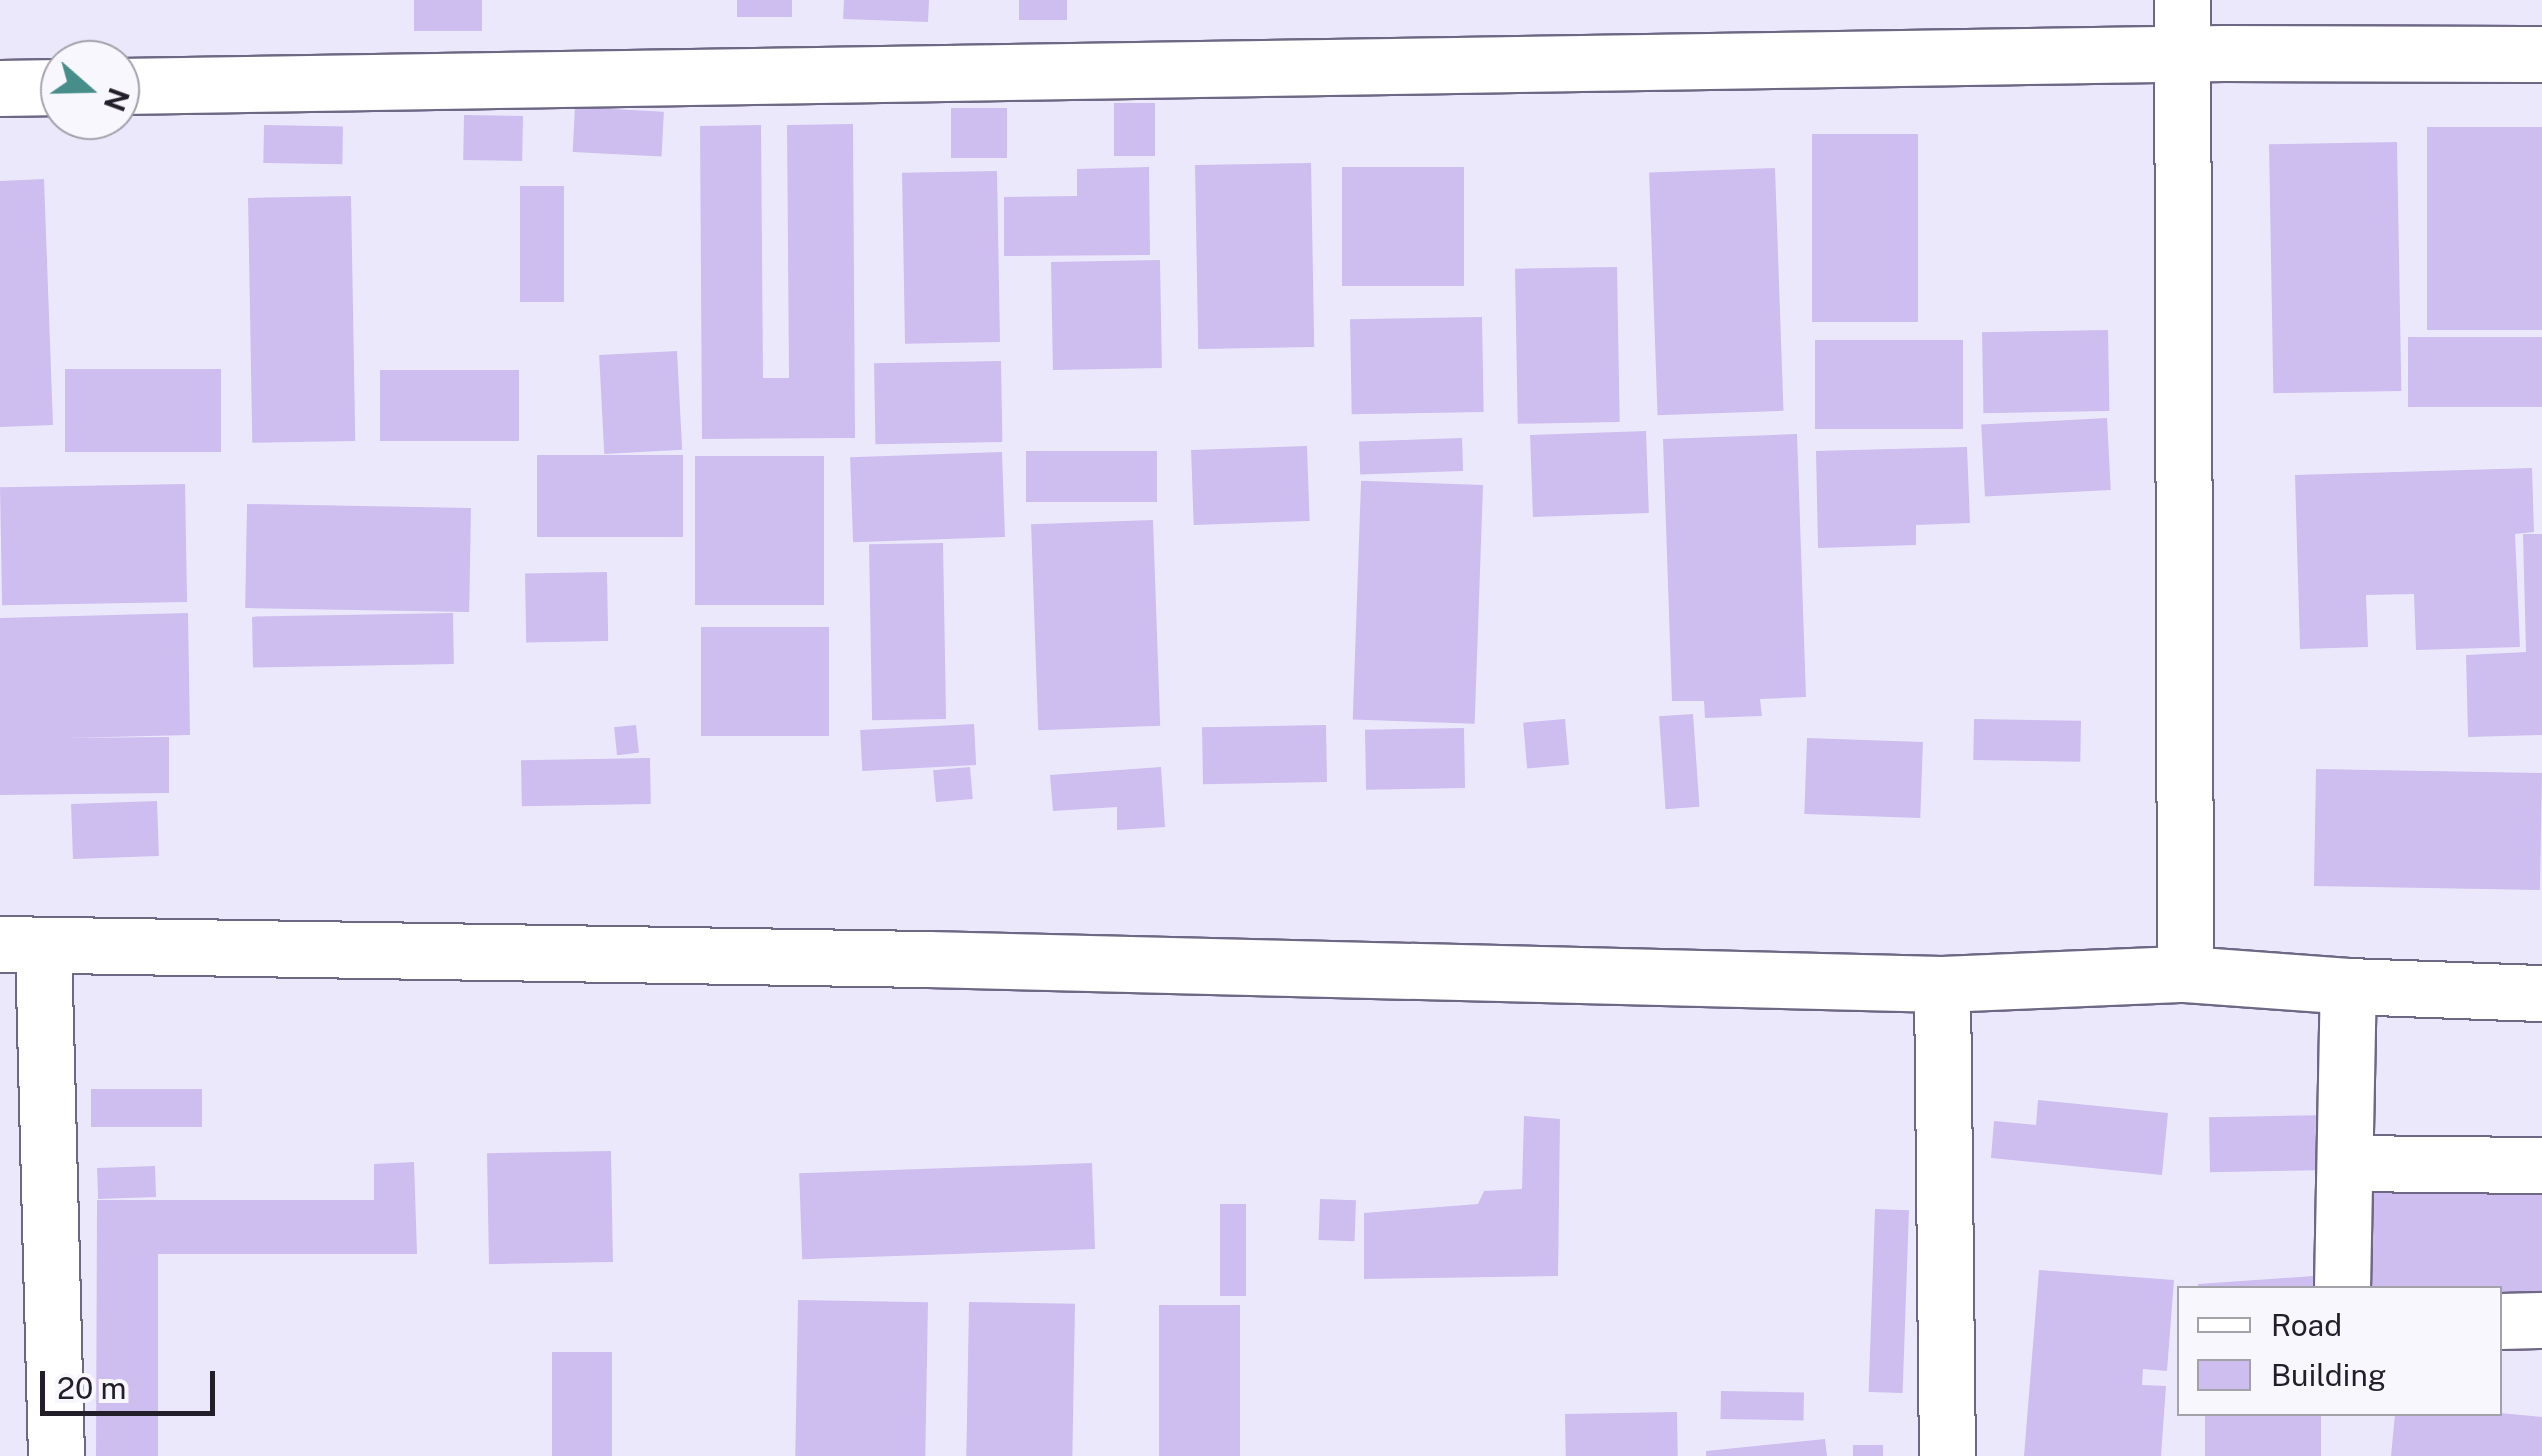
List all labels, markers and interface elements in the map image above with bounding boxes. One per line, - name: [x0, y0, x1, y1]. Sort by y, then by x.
- north arrow: [40, 40, 140, 140]
- text: N: [98, 84, 136, 116]
- legend: [2177, 1286, 2502, 1416]
- text: Road: [2271, 1307, 2342, 1343]
- scale bar: [45, 1351, 220, 1413]
- text: Building: [2271, 1357, 2386, 1393]
- text: 20 m: [57, 1370, 126, 1406]

